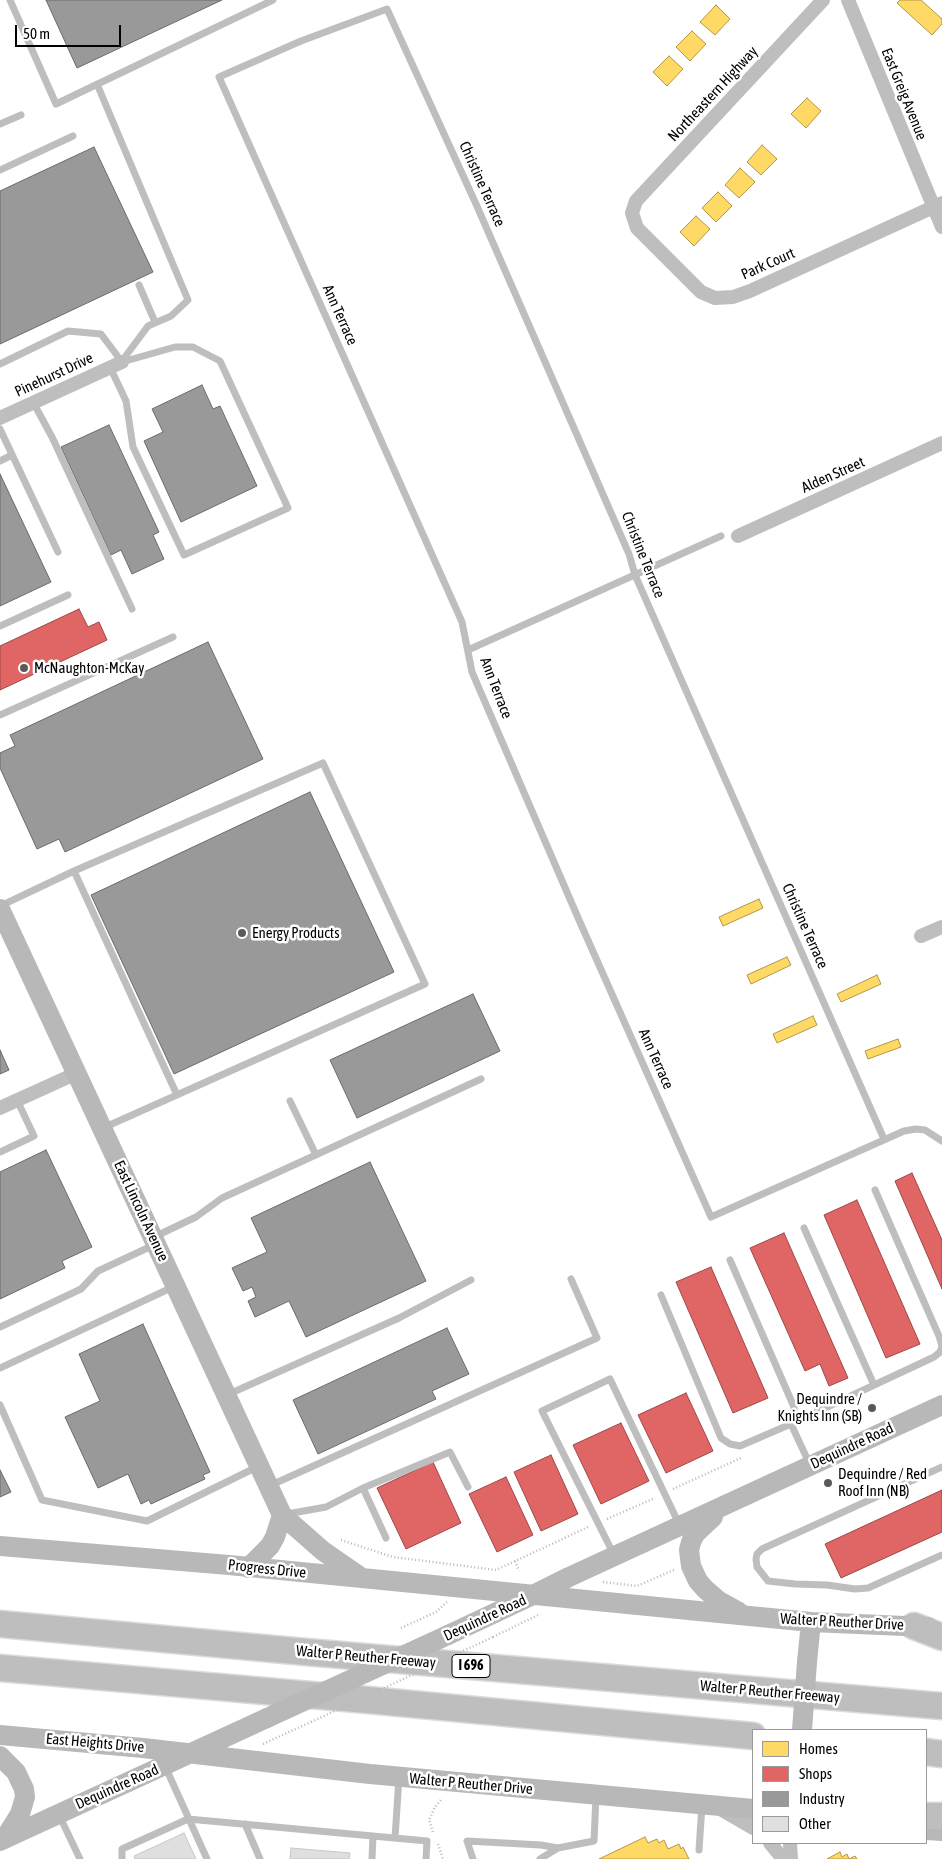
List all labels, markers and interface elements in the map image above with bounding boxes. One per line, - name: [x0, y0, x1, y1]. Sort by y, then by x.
- scale bar: [18, 15, 124, 47]
- text: 50 m: [23, 25, 50, 42]
- street label: Northeastern Highway: [664, 43, 762, 145]
- street label: East Greig Avenue: [877, 45, 931, 143]
- street label: Christine Terrace: [455, 139, 509, 229]
- street label: Park Court: [738, 244, 798, 284]
- street label: Ann Terrace: [319, 282, 361, 348]
- street label: Pinehurst Drive: [12, 349, 96, 401]
- street label: Alden Street: [799, 453, 867, 497]
- street label: Christine Terrace: [618, 509, 668, 601]
- street label: Ann Terrace: [476, 655, 516, 721]
- place label: McNaughton-McKay: [34, 659, 144, 677]
- marker: McNaughton-McKay: [18, 662, 30, 674]
- street label: Christine Terrace: [778, 881, 832, 971]
- place label: Energy Products: [252, 924, 339, 942]
- marker: Energy Products: [236, 927, 248, 939]
- street label: Ann Terrace: [635, 1026, 677, 1092]
- street label: East Lincoln Avenue: [110, 1158, 172, 1264]
- place label: Dequindre / Knights Inn (SB): [777, 1390, 862, 1425]
- marker: Dequindre / Knights Inn (SB): [866, 1402, 878, 1414]
- street label: Dequindre Road: [808, 1419, 896, 1473]
- place label: Dequindre / Red Roof Inn (NB): [838, 1465, 927, 1500]
- marker: Dequindre / Red Roof Inn (NB): [822, 1477, 834, 1489]
- street label: Progress Drive: [227, 1556, 307, 1582]
- street label: Dequindre Road: [441, 1591, 529, 1645]
- street label: Walter P Reuther Drive: [780, 1610, 904, 1634]
- street label: Walter P Reuther Freeway: [295, 1642, 437, 1672]
- road number: I 696: [452, 1654, 490, 1678]
- street label: Walter P Reuther Freeway: [699, 1677, 841, 1707]
- legend: [752, 1729, 927, 1844]
- street label: East Heights Drive: [45, 1730, 145, 1756]
- text: Homes: [799, 1740, 838, 1757]
- street label: Dequindre Road: [73, 1761, 161, 1813]
- text: Shops: [799, 1765, 832, 1782]
- street label: Walter P Reuther Drive: [409, 1770, 533, 1798]
- text: Industry: [799, 1790, 845, 1807]
- text: Other: [799, 1815, 831, 1832]

